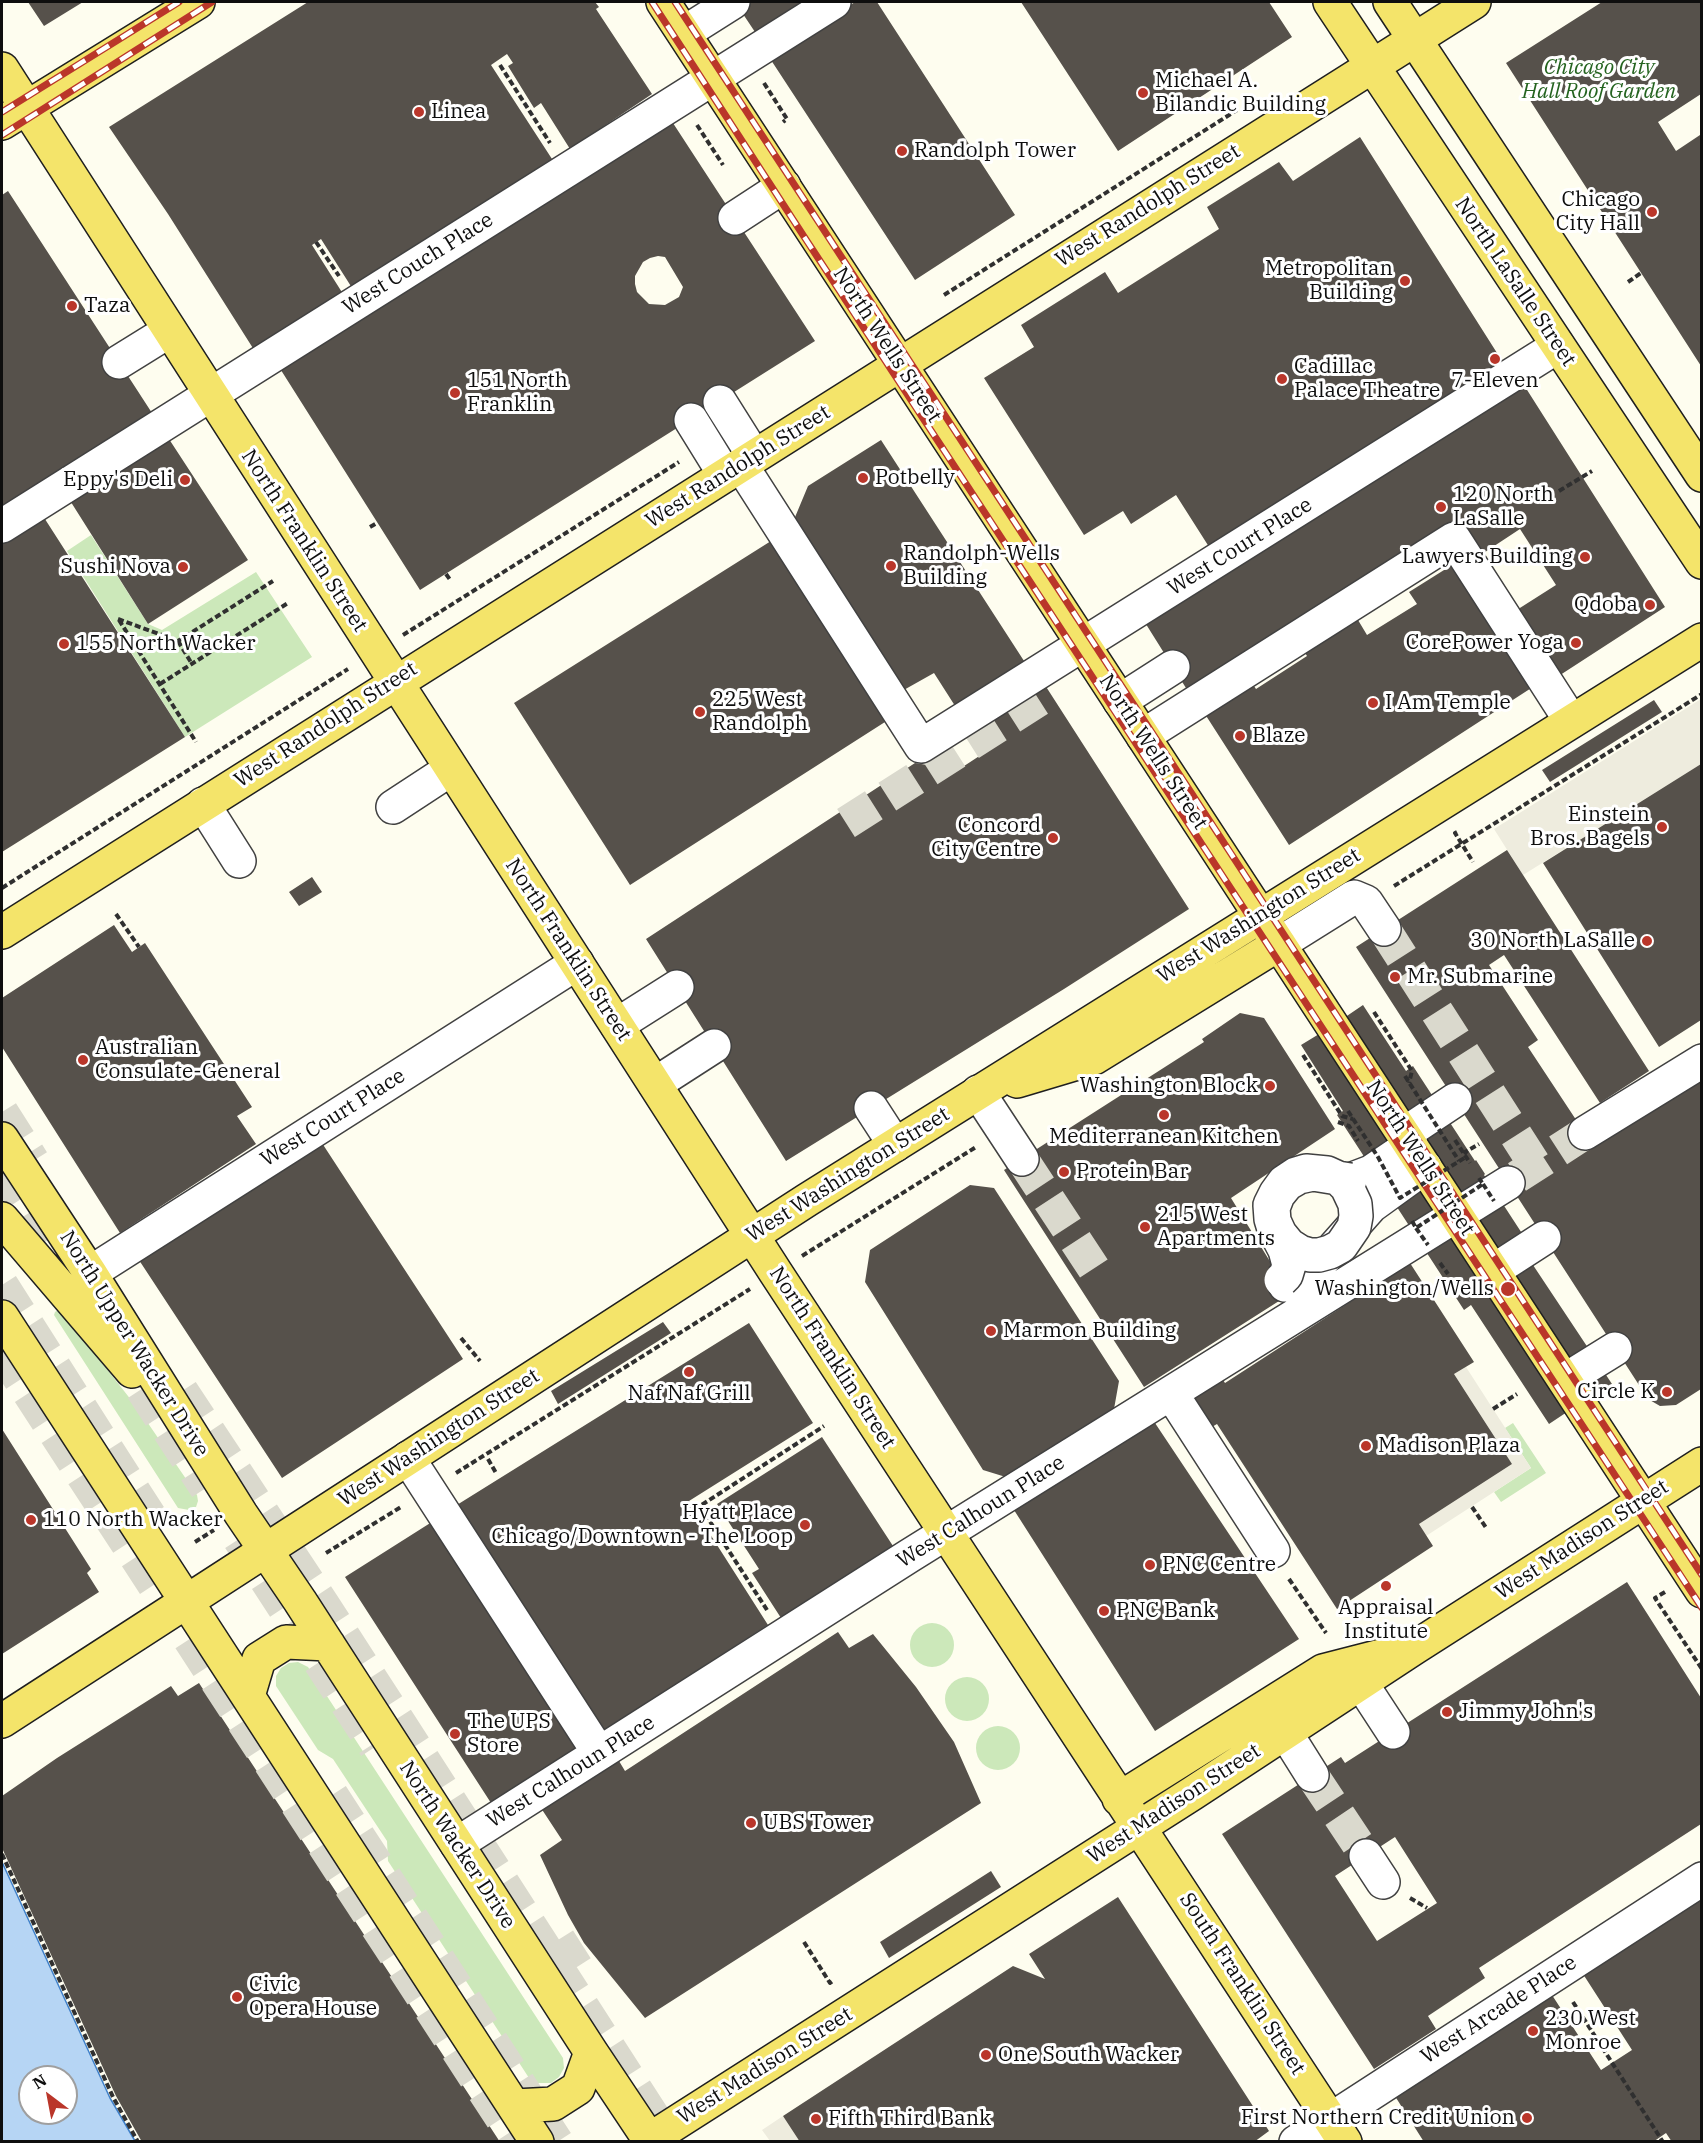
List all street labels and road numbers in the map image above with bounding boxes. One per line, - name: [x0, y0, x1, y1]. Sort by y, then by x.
- street label: West Randolph Street: [1051, 139, 1245, 273]
- street label: North LaSalle Street: [1449, 193, 1581, 371]
- street label: West Couch Place: [338, 208, 498, 320]
- street label: North Wells Street: [827, 263, 947, 427]
- street label: West Randolph Street: [641, 400, 835, 534]
- street label: North Franklin Street: [236, 445, 372, 637]
- street label: West Court Place: [1163, 492, 1317, 602]
- street label: West Randolph Street: [230, 656, 422, 794]
- street label: North Wells Street: [1093, 670, 1213, 834]
- street label: West Washington Street: [1153, 843, 1365, 989]
- street label: North Franklin Street: [500, 854, 636, 1046]
- street label: West Court Place: [256, 1063, 410, 1173]
- street label: North Wells Street: [1360, 1076, 1480, 1240]
- street label: West Washington Street: [742, 1102, 954, 1248]
- street label: North Upper Wacker Drive: [54, 1226, 214, 1462]
- street label: North Franklin Street: [764, 1262, 900, 1454]
- street label: West Washington Street: [334, 1363, 544, 1513]
- street label: West Calhoun Place: [892, 1450, 1070, 1574]
- street label: West Madison Street: [1491, 1475, 1673, 1605]
- street label: West Calhoun Place: [482, 1710, 660, 1834]
- street label: West Madison Street: [1083, 1739, 1265, 1869]
- street label: North Wacker Drive: [393, 1756, 521, 1934]
- street label: South Franklin Street: [1174, 1888, 1310, 2080]
- street label: West Arcade Place: [1416, 1950, 1582, 2070]
- street label: West Madison Street: [673, 2002, 857, 2130]

